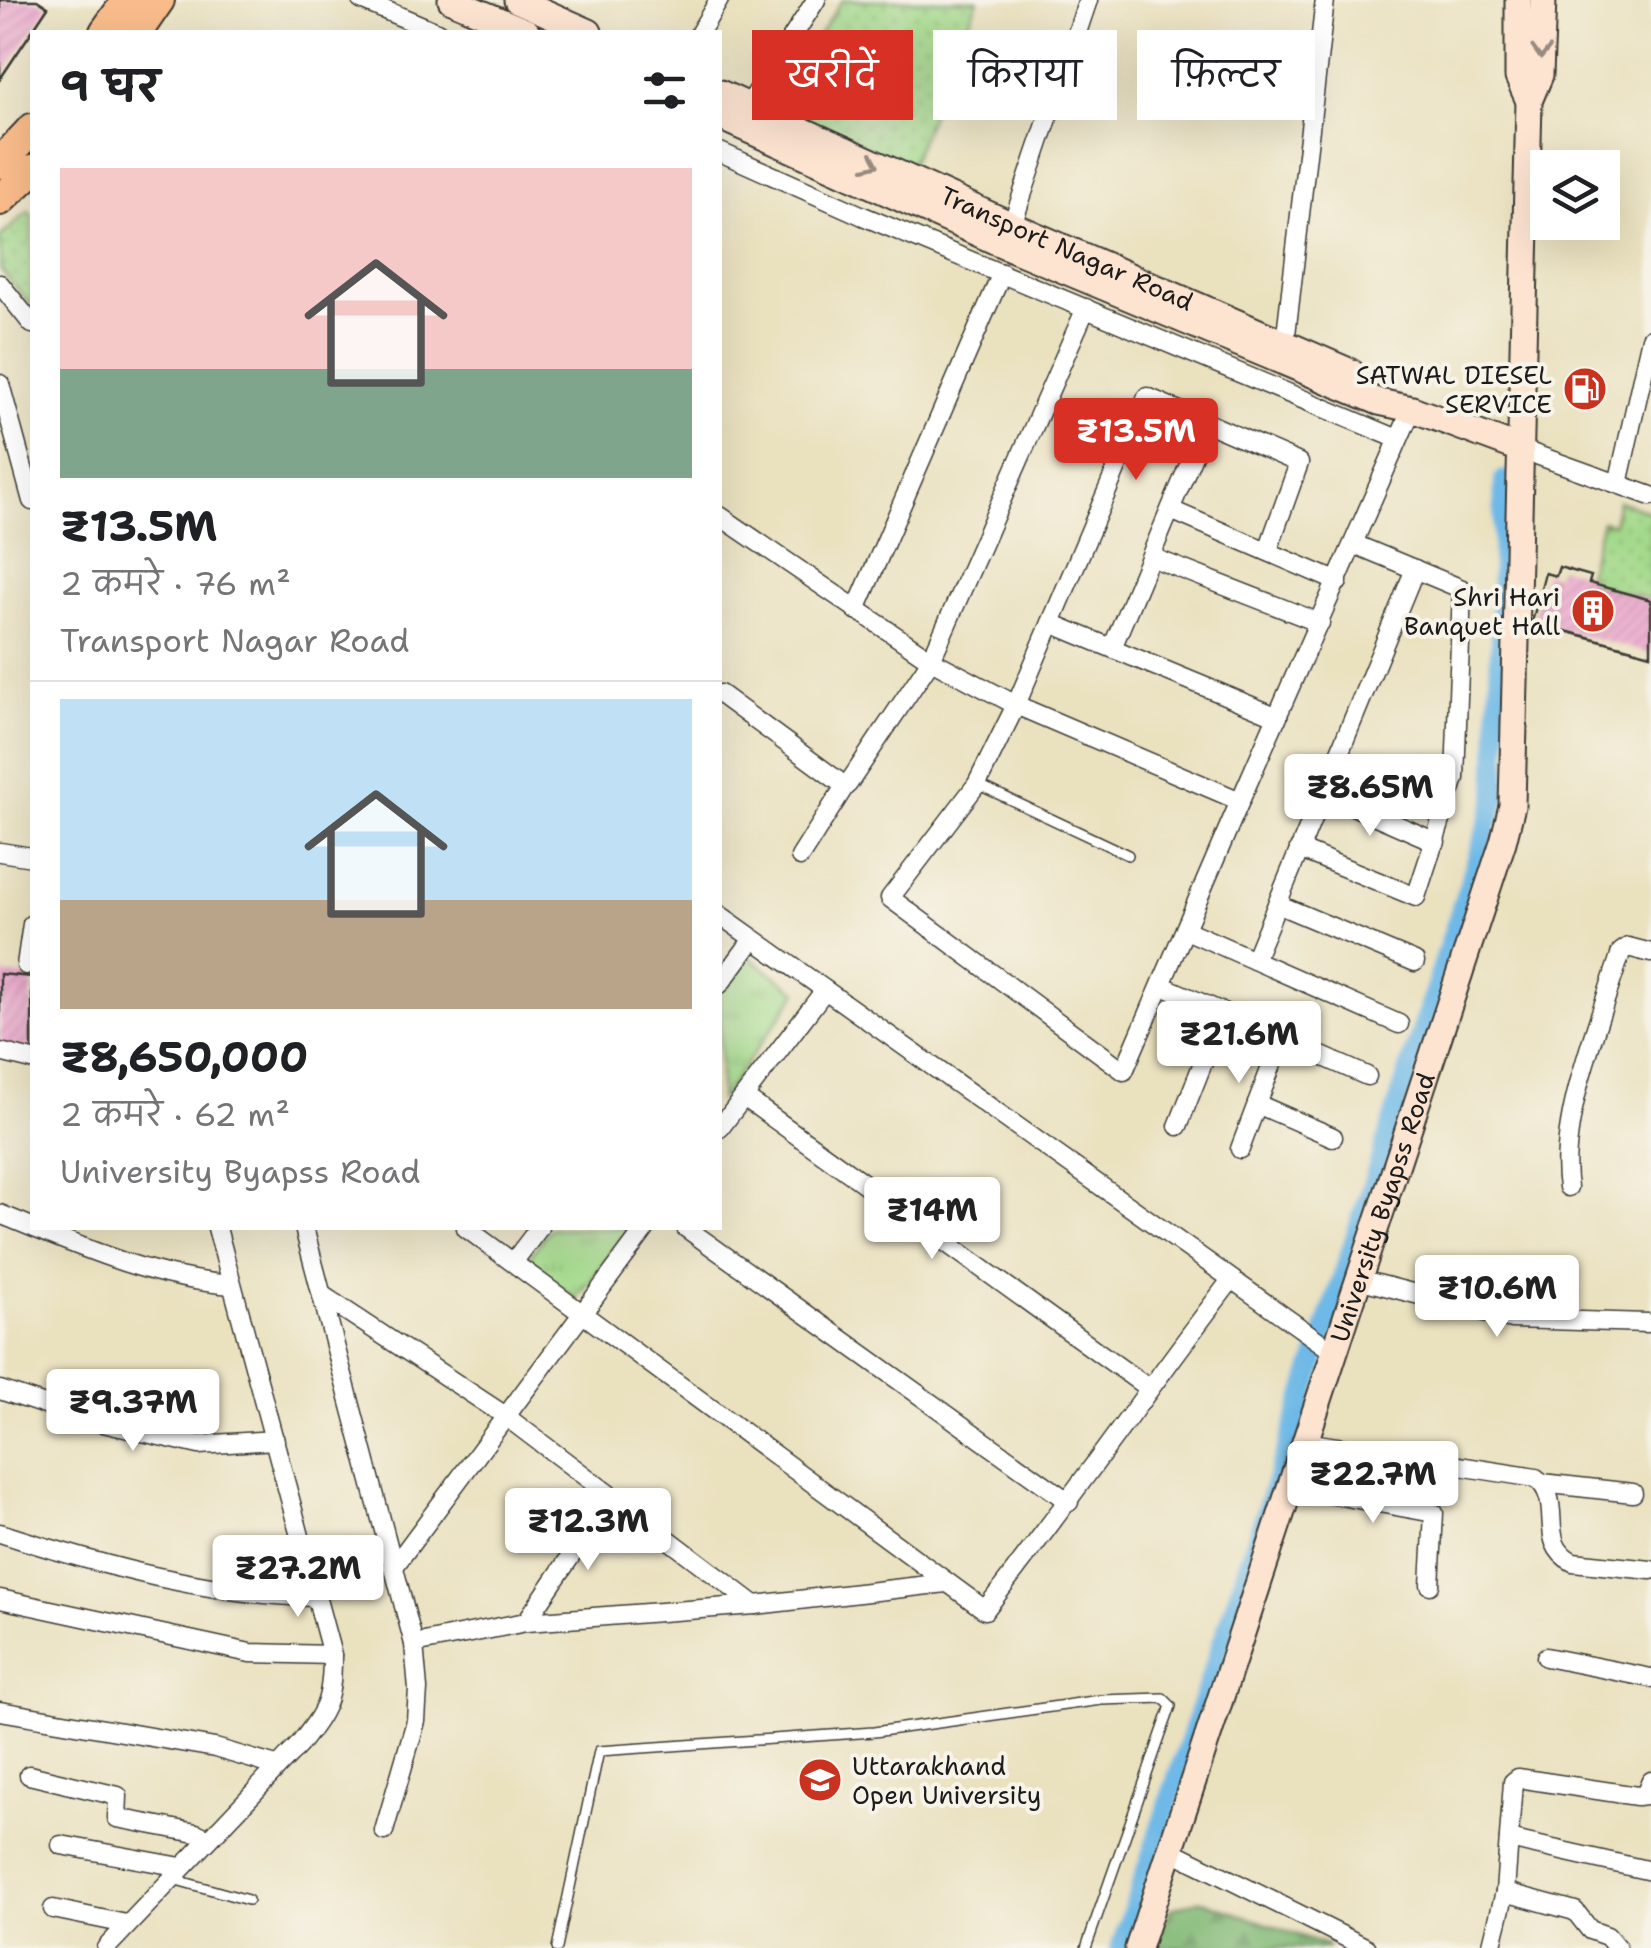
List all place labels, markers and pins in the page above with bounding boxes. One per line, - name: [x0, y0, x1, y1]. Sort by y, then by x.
- place label: SATWAL DIESEL SERVICE: [1356, 358, 1552, 421]
- fuel station icon: SATWAL DIESEL SERVICE: [1562, 366, 1608, 412]
- pin: ₹13.5M: [1055, 398, 1217, 483]
- place label: Shri Hari Banquet Hall: [1404, 580, 1560, 643]
- building icon: Shri Hari Banquet Hall: [1570, 588, 1616, 634]
- pin: ₹8.65M: [1289, 754, 1451, 839]
- pin: ₹21.6M: [1158, 1001, 1320, 1086]
- pin: ₹14M: [873, 1177, 991, 1262]
- pin: ₹10.6M: [1416, 1255, 1578, 1340]
- pin: ₹9.37M: [52, 1369, 214, 1454]
- pin: ₹22.7M: [1292, 1441, 1454, 1526]
- pin: ₹12.3M: [507, 1488, 669, 1573]
- pin: ₹27.2M: [217, 1535, 379, 1620]
- place label: Uttarakhand Open University: [852, 1749, 1041, 1812]
- school or university icon: Uttarakhand Open University: [797, 1757, 843, 1803]

